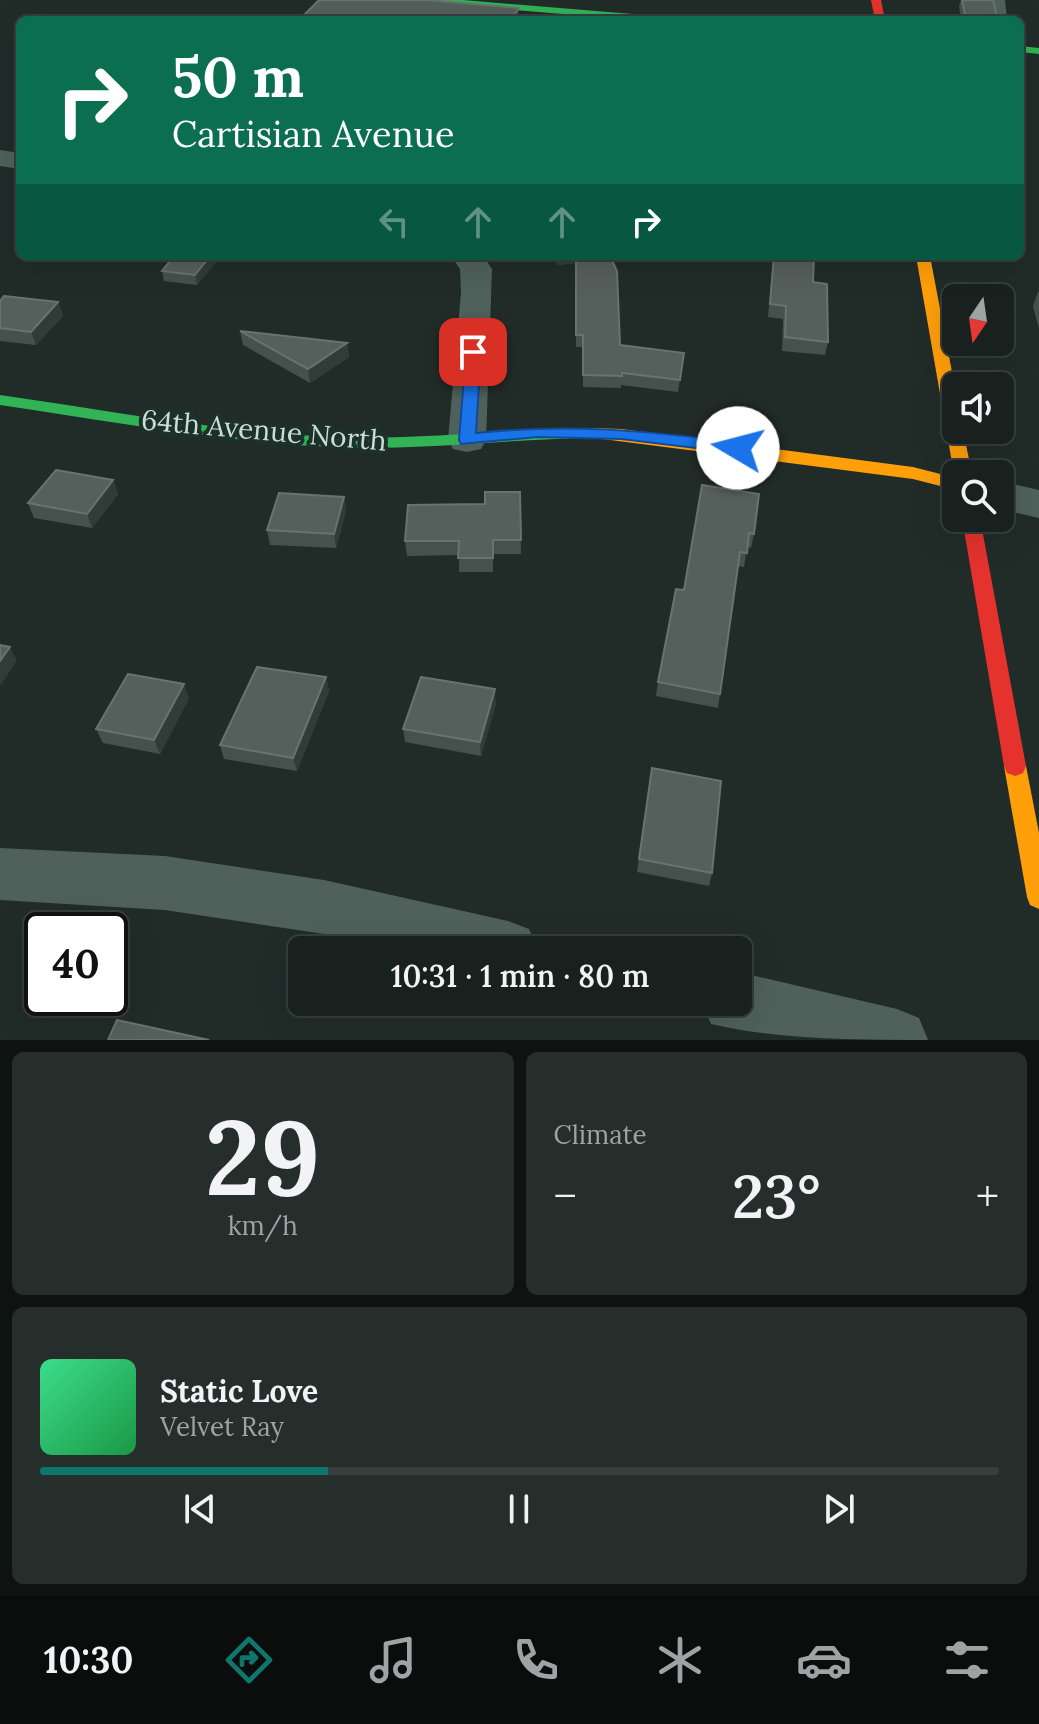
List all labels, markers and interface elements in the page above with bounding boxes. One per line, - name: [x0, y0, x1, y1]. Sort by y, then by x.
- text: 50 m: [172, 41, 304, 112]
- icon: right: [40, 48, 144, 152]
- text: Cartisian Avenue: [172, 111, 455, 157]
- icon: left: [372, 200, 416, 244]
- icon: ahead: [456, 200, 500, 244]
- icon: ahead: [540, 200, 584, 244]
- icon: right: [624, 200, 668, 244]
- north arrow: [942, 284, 1014, 356]
- map controls: [942, 284, 1014, 532]
- pin: [439, 318, 507, 386]
- icon: arrive: [451, 330, 495, 374]
- button: sound: [942, 372, 1014, 444]
- street label: 64th Avenue North: [140, 401, 388, 459]
- position arrow: [696, 406, 780, 490]
- button: search: [942, 460, 1014, 532]
- speed limit sign: 40: [24, 912, 128, 1016]
- text: 10:31 · 1 min · 80 m: [391, 957, 649, 995]
- text: 29: [205, 1090, 320, 1223]
- text: Climate: [554, 1118, 647, 1151]
- text: 23°: [732, 1158, 821, 1234]
- text: −: [554, 1168, 577, 1224]
- text: +: [976, 1168, 999, 1224]
- text: km/h: [228, 1209, 298, 1242]
- text: Static Love: [160, 1372, 318, 1410]
- text: Velvet Ray: [160, 1410, 284, 1443]
- icon: previous: [178, 1487, 222, 1531]
- icon: pause: [497, 1487, 541, 1531]
- icon: next: [817, 1487, 861, 1531]
- icon: directions: [221, 1632, 277, 1688]
- icon: music: [365, 1632, 421, 1688]
- icon: phone: [508, 1632, 564, 1688]
- icon: climate: [652, 1632, 708, 1688]
- icon: car: [796, 1632, 852, 1688]
- icon: filters: [939, 1632, 995, 1688]
- text: 10:30: [44, 1637, 133, 1683]

